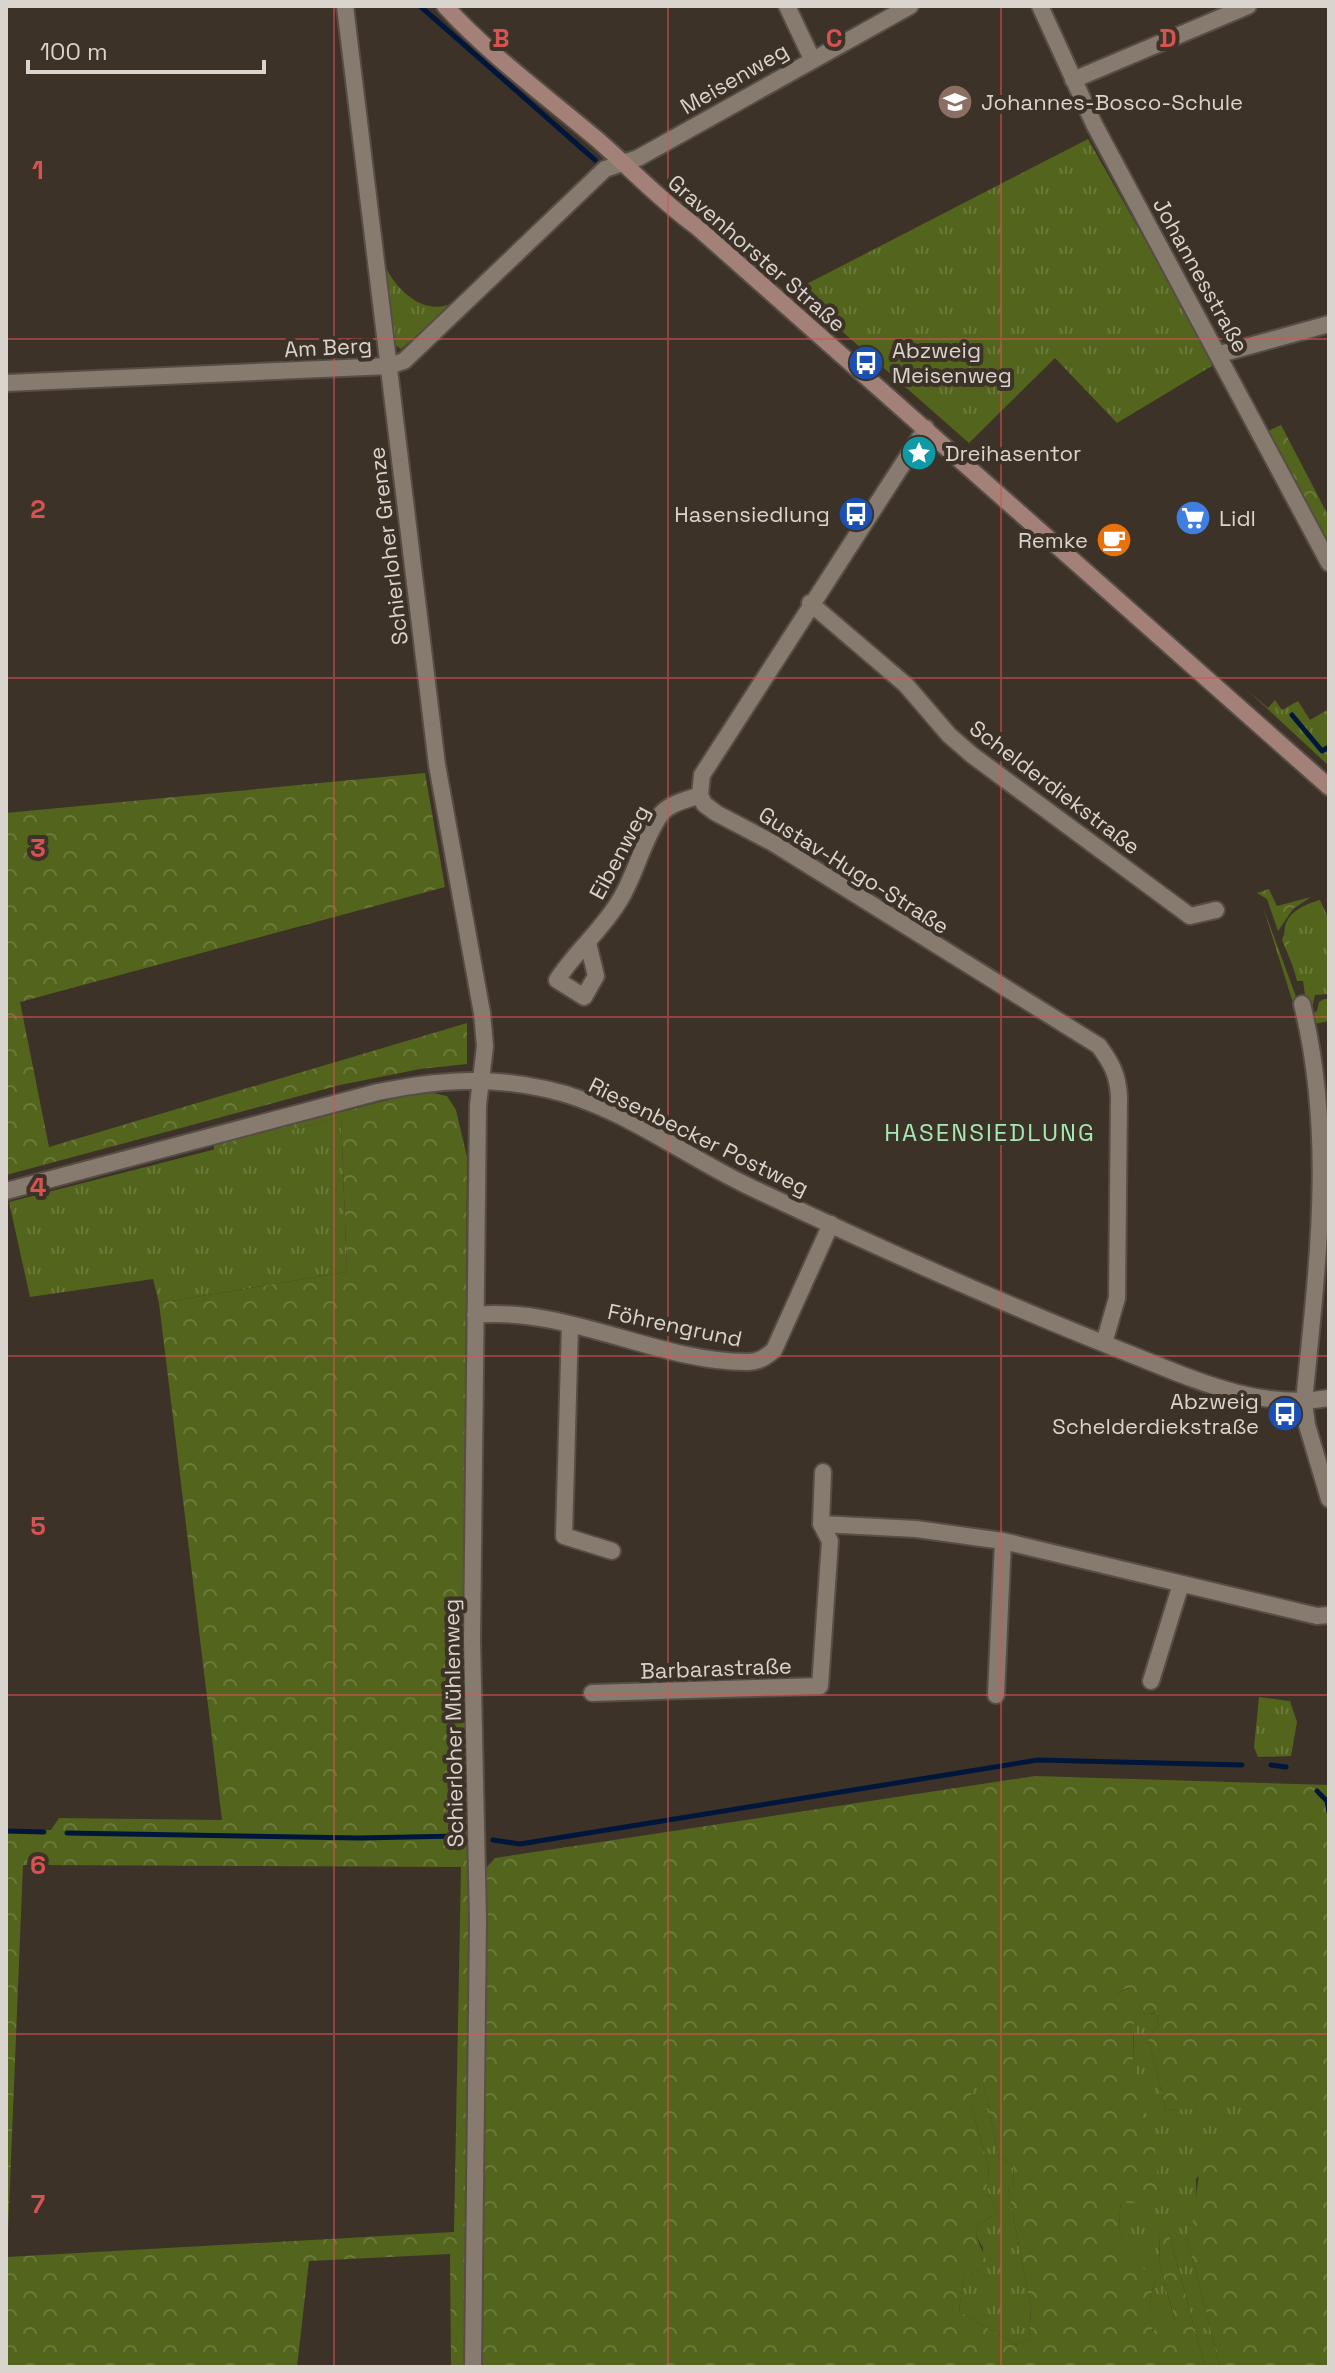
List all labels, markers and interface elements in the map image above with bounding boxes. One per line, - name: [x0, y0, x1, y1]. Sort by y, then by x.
- text: B: [492, 21, 510, 55]
- text: C: [826, 21, 842, 55]
- text: D: [1159, 21, 1177, 55]
- scale bar: [28, 24, 264, 74]
- text: 100 m: [40, 36, 108, 67]
- street label: Meisenweg: [675, 36, 793, 120]
- school or university icon: Johannes-Bosco-Schule: [936, 83, 974, 121]
- place label: Johannes-Bosco-Schule: [981, 88, 1243, 116]
- text: 1: [32, 153, 44, 187]
- street label: Gravenhorster Straße: [662, 168, 852, 338]
- street label: Johannesstraße: [1147, 193, 1255, 357]
- street label: Am Berg: [283, 331, 373, 363]
- place label: Abzweig Meisenweg: [892, 336, 1012, 389]
- bus stop icon: Abzweig Meisenweg: [847, 344, 885, 382]
- place icon: Dreihasentor: [900, 434, 938, 472]
- place label: Dreihasentor: [945, 439, 1081, 467]
- street label: Schierloher Grenze: [362, 445, 414, 647]
- text: 2: [30, 492, 46, 526]
- bus stop icon: Hasensiedlung: [837, 495, 875, 533]
- supermarket icon: Lidl: [1174, 499, 1212, 537]
- place label: Hasensiedlung: [674, 500, 830, 528]
- place label: Lidl: [1219, 504, 1256, 532]
- cafe icon: Remke: [1095, 521, 1133, 559]
- place label: Remke: [1018, 526, 1088, 554]
- street label: Schelderdiekstraße: [964, 714, 1146, 860]
- street label: Eibenweg: [582, 800, 656, 904]
- street label: Gustav-Hugo-Straße: [753, 800, 955, 940]
- text: 3: [30, 831, 46, 865]
- street label: Riesenbecker Postweg: [584, 1070, 814, 1202]
- district label: HASENSIEDLUNG: [884, 1117, 1096, 1148]
- text: 4: [30, 1170, 46, 1204]
- street label: Föhrengrund: [605, 1297, 745, 1353]
- place label: Abzweig Schelderdiekstraße: [1052, 1387, 1259, 1440]
- bus stop icon: Abzweig Schelderdiekstraße: [1266, 1395, 1304, 1433]
- text: 5: [30, 1509, 46, 1543]
- street label: Schierloher Mühlenweg: [437, 1598, 469, 1848]
- street label: Barbarastraße: [640, 1651, 792, 1685]
- text: 6: [30, 1848, 46, 1882]
- text: 7: [31, 2187, 45, 2221]

